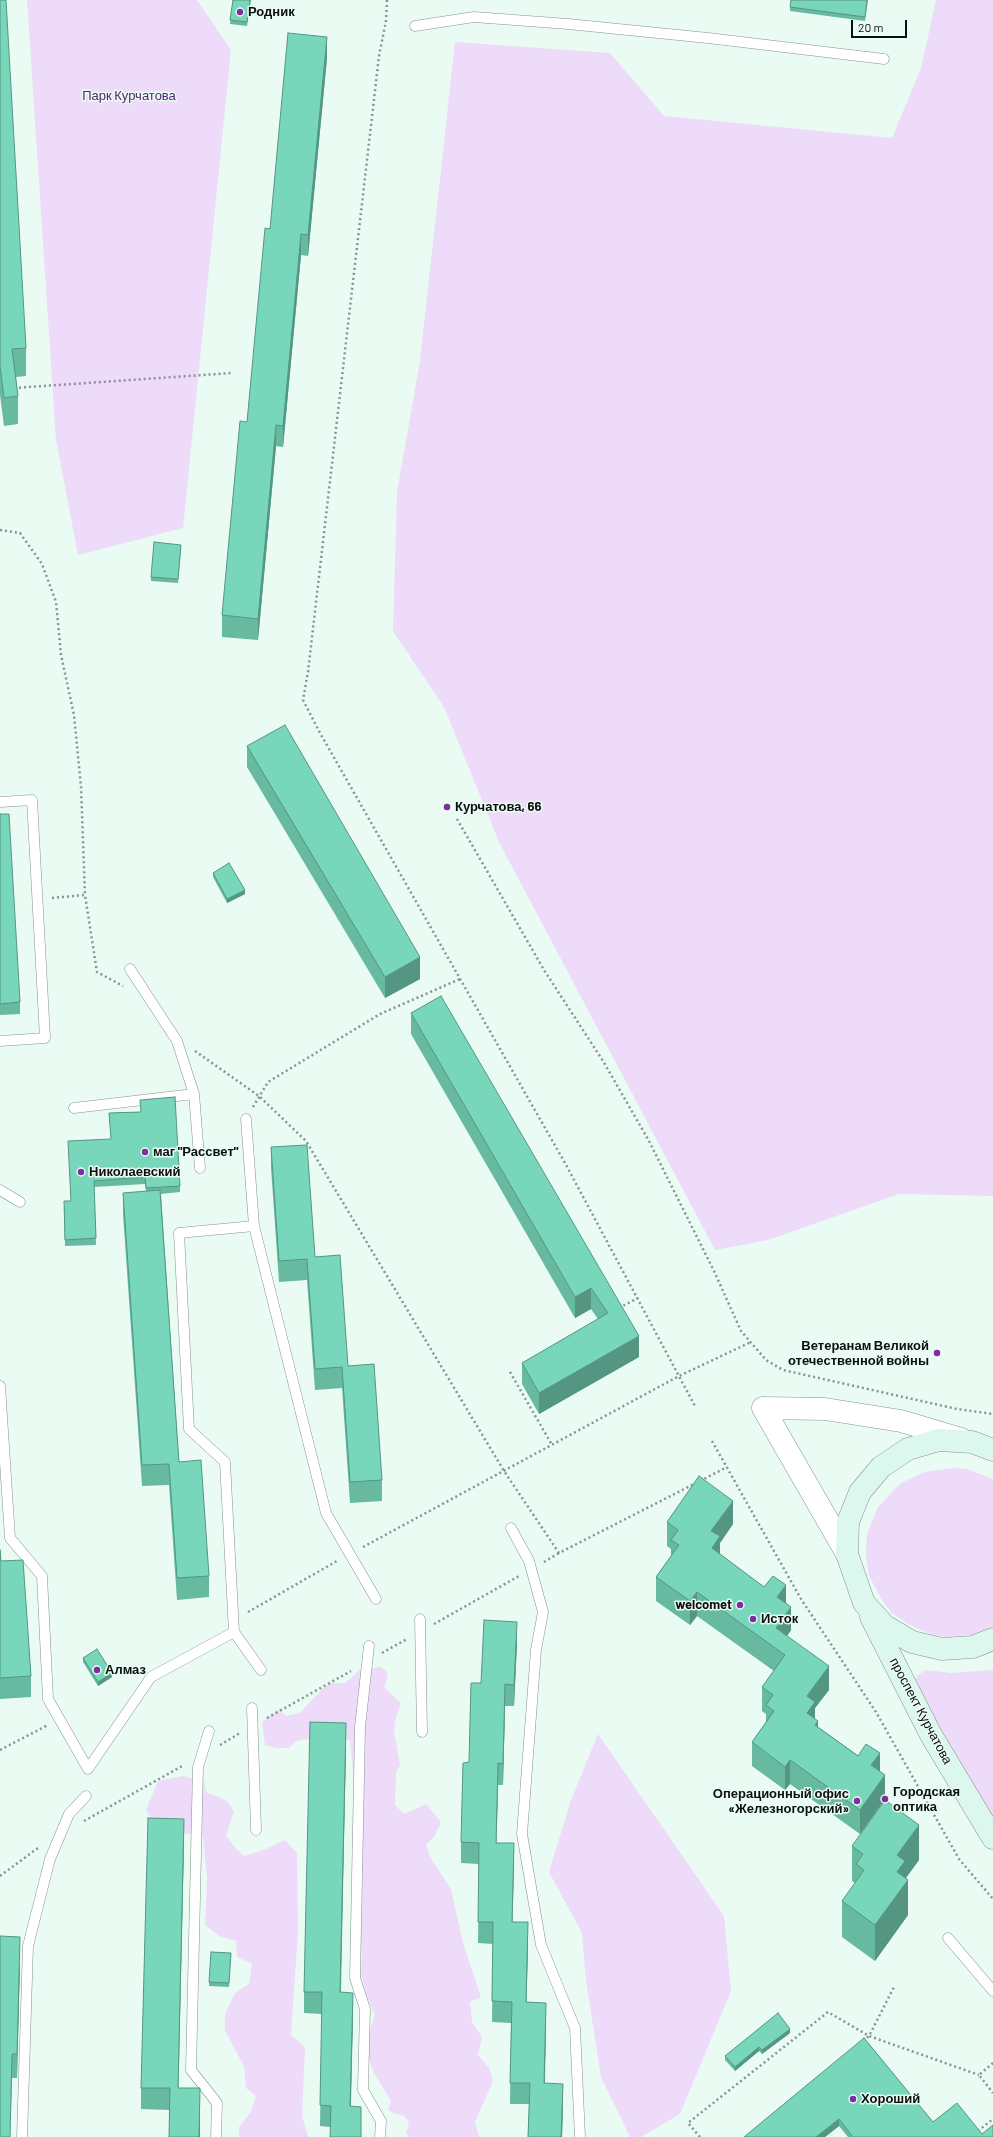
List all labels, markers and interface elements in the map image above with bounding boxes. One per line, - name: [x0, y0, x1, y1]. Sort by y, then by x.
- place label: Родник: [248, 4, 295, 20]
- marker: Родник: [235, 7, 245, 17]
- scale bar: [853, 12, 909, 38]
- text: 20 m: [858, 20, 884, 34]
- park label: Парк Курчатова: [82, 88, 176, 104]
- place label: Курчатова, 66: [455, 799, 542, 815]
- marker: Курчатова, 66: [442, 802, 452, 812]
- place label: маг "Рассвет": [153, 1144, 238, 1160]
- marker: маг "Рассвет": [140, 1147, 150, 1157]
- place label: Николаевский: [89, 1164, 180, 1180]
- marker: Николаевский: [76, 1167, 86, 1177]
- place label: Ветеранам Великой отечественной войны: [788, 1338, 929, 1369]
- marker: Ветеранам Великой отечественной войны: [932, 1348, 942, 1358]
- place label: welcomet: [675, 1597, 732, 1613]
- marker: welcomet: [735, 1600, 745, 1610]
- place label: Исток: [761, 1611, 798, 1627]
- marker: Исток: [748, 1614, 758, 1624]
- street label: проспект Курчатова: [886, 1655, 956, 1767]
- place label: Алмаз: [105, 1662, 146, 1678]
- marker: Алмаз: [92, 1665, 102, 1675]
- place label: Городская оптика: [893, 1784, 960, 1815]
- place label: Операционный офис «Железногорский»: [713, 1786, 849, 1817]
- marker: Городская оптика: [880, 1794, 890, 1804]
- marker: Операционный офис «Железногорский»: [852, 1796, 862, 1806]
- place label: Хороший: [861, 2091, 920, 2107]
- marker: Хороший: [848, 2094, 858, 2104]

